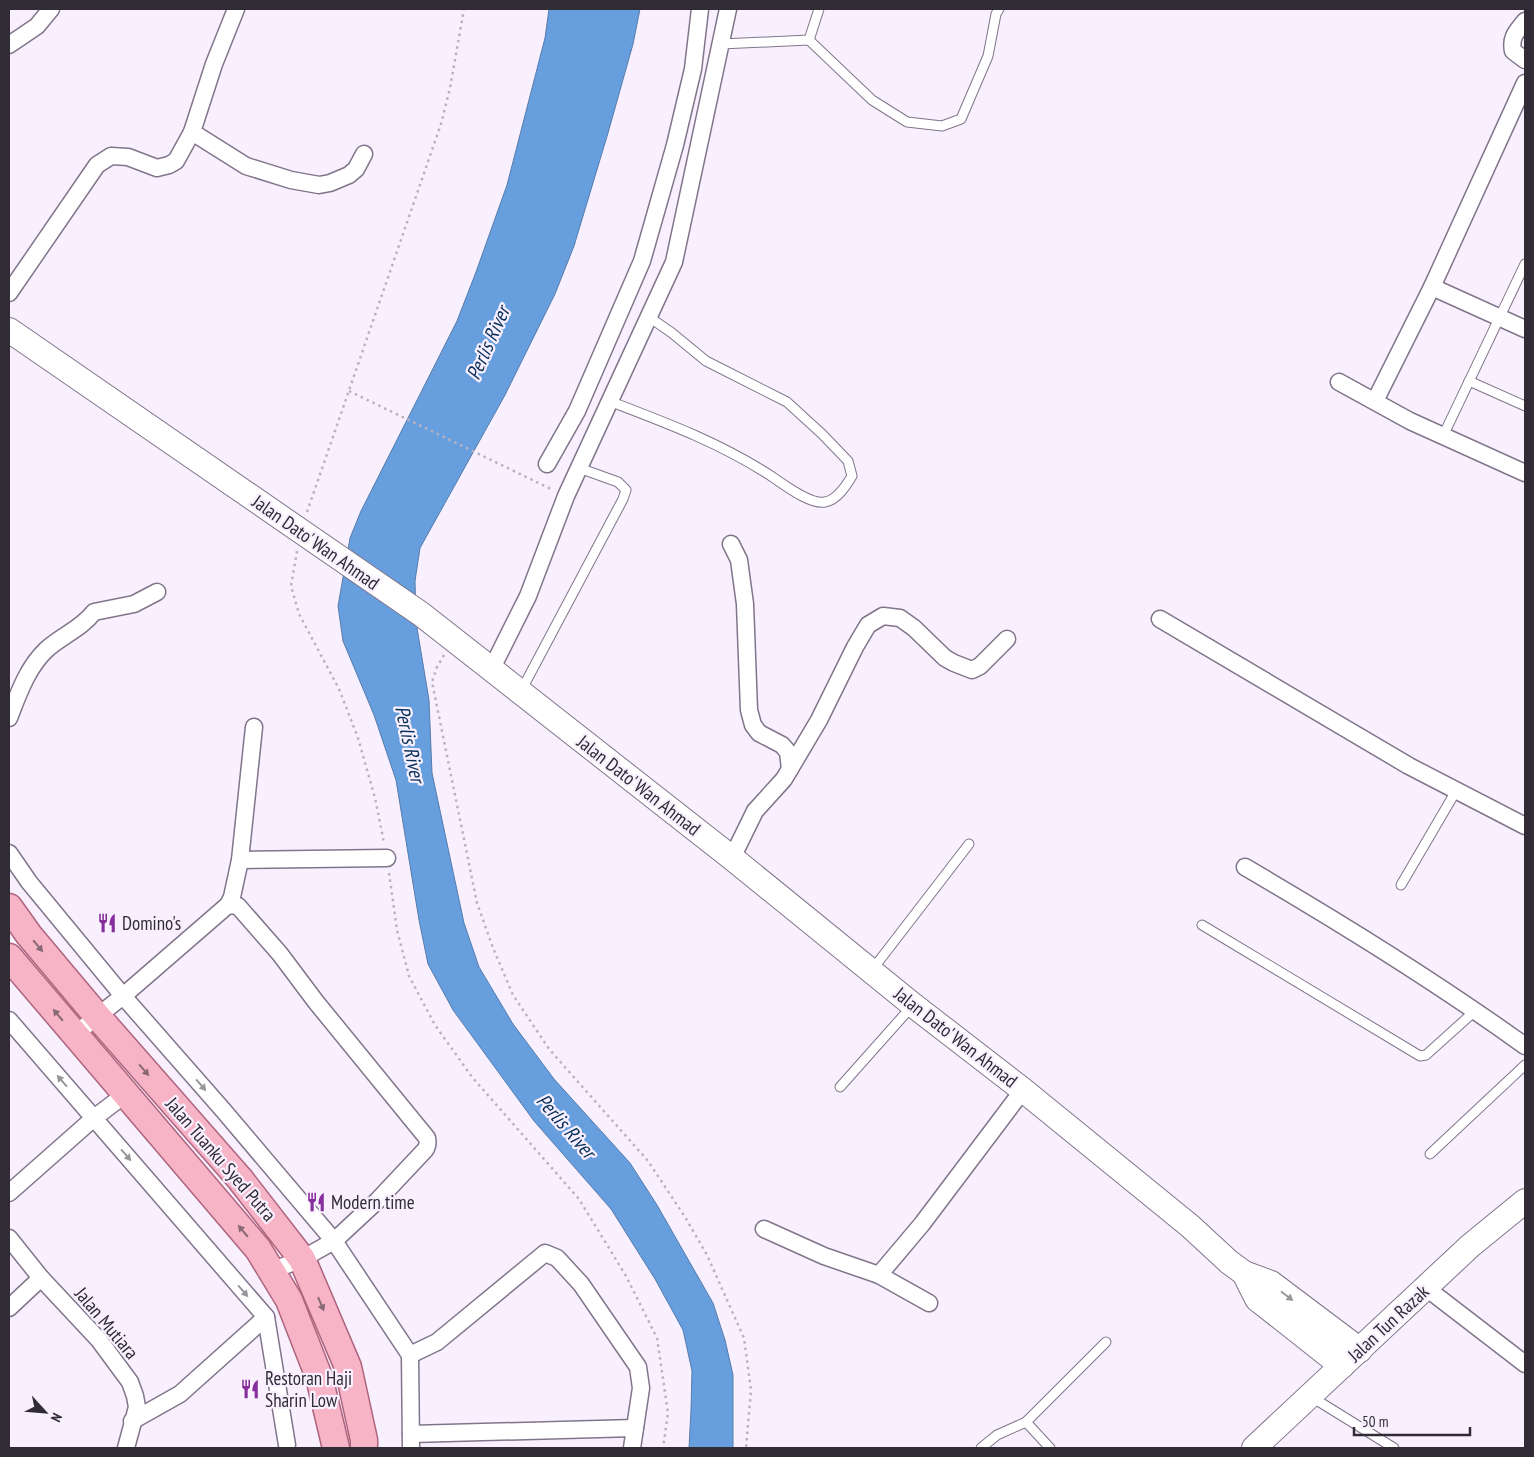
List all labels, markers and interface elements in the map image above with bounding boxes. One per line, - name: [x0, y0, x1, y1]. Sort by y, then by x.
- water label: Perlis River: [460, 300, 517, 384]
- street label: Jalan Dato' Wan Ahmad: [247, 489, 384, 595]
- water label: Perlis River: [389, 703, 431, 787]
- street label: Jalan Dato' Wan Ahmad: [572, 729, 705, 841]
- place label: Domino's: [122, 911, 181, 935]
- restaurant icon: Domino's: [96, 912, 118, 934]
- one-way arrow: [33, 939, 44, 952]
- street label: Jalan Dato' Wan Ahmad: [889, 981, 1022, 1093]
- one-way arrow: [52, 1009, 63, 1022]
- one-way arrow: [138, 1063, 149, 1076]
- one-way arrow: [57, 1075, 68, 1087]
- one-way arrow: [196, 1079, 207, 1092]
- water label: Perlis River: [531, 1088, 603, 1166]
- street label: Jalan Tuanku Syed Putra: [160, 1091, 281, 1226]
- one-way arrow: [120, 1148, 132, 1160]
- place label: Modern time: [331, 1190, 415, 1214]
- restaurant icon: Modern time: [305, 1191, 327, 1213]
- one-way arrow: [238, 1225, 249, 1238]
- street label: Jalan Tun Razak: [1342, 1279, 1434, 1367]
- street label: Jalan Mutiara: [69, 1281, 144, 1364]
- one-way arrow: [238, 1284, 249, 1297]
- one-way arrow: [1280, 1290, 1293, 1301]
- one-way arrow: [318, 1297, 326, 1311]
- place label: Restoran Haji Sharin Low: [265, 1366, 352, 1412]
- restaurant icon: Restoran Haji Sharin Low: [239, 1378, 261, 1400]
- north arrow: [20, 1387, 70, 1437]
- scale bar: [1354, 1404, 1470, 1436]
- text: N: [47, 1410, 66, 1425]
- text: 50 m: [1362, 1412, 1388, 1431]

